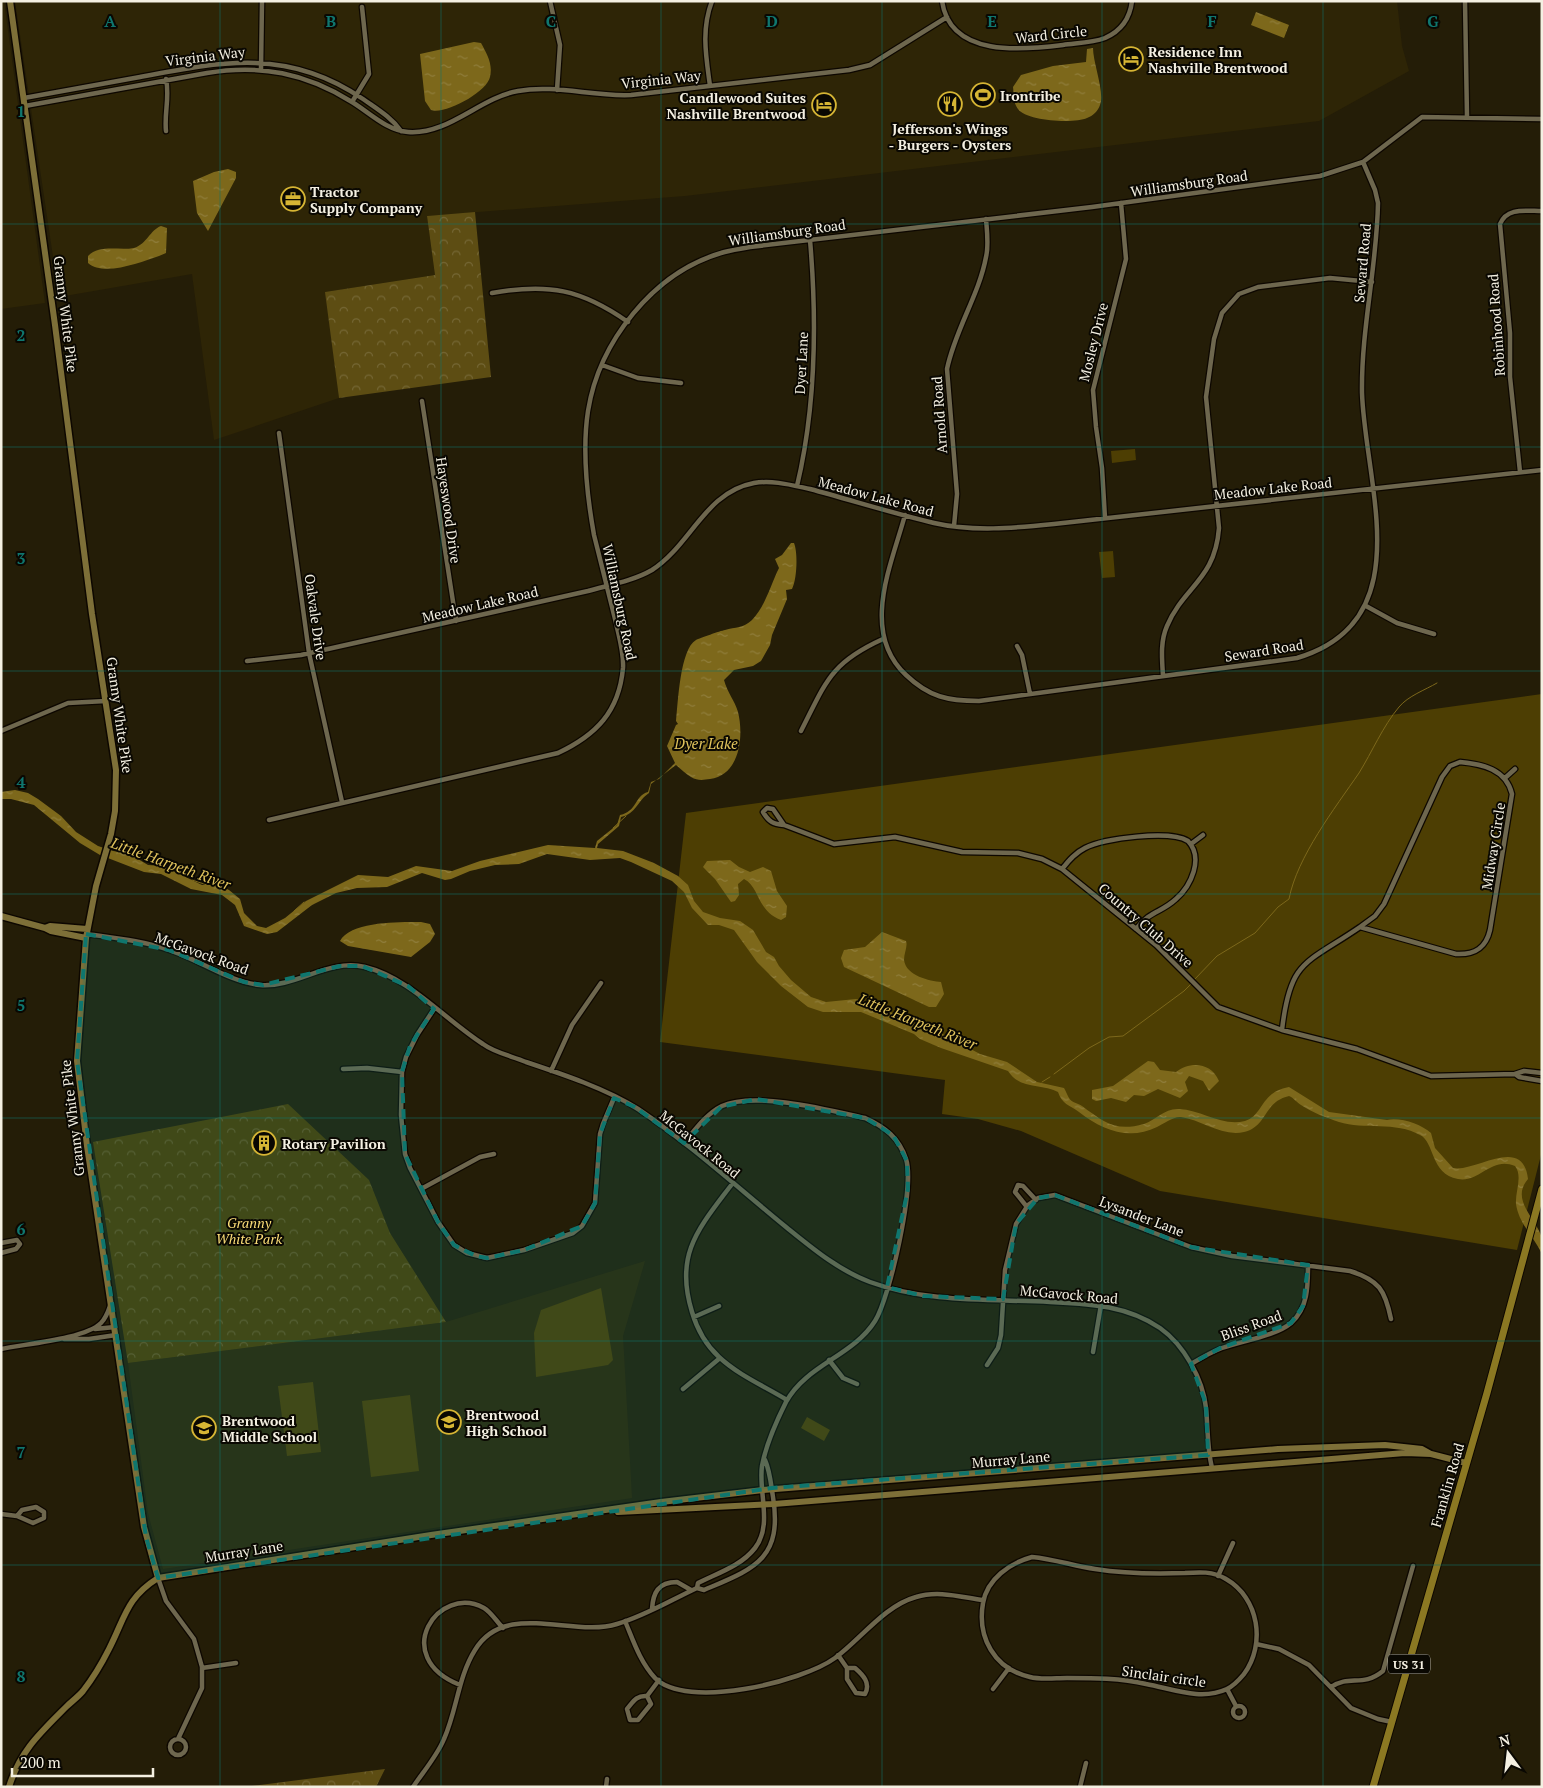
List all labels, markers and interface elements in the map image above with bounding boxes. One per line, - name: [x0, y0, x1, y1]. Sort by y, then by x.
- text: A: [104, 10, 116, 32]
- text: B: [326, 10, 336, 32]
- text: C: [546, 10, 556, 32]
- text: D: [766, 10, 778, 32]
- text: E: [987, 10, 997, 32]
- text: F: [1207, 10, 1217, 32]
- text: G: [1427, 10, 1439, 32]
- street label: Ward Circle: [1014, 21, 1088, 47]
- street label: Virginia Way: [164, 42, 247, 70]
- place label: Residence Inn Nashville Brentwood: [1148, 42, 1288, 77]
- hotel icon: Residence Inn Nashville Brentwood: [1118, 46, 1144, 72]
- street label: Virginia Way: [620, 65, 703, 93]
- sports icon: Irontribe: [970, 82, 996, 108]
- place label: Irontribe: [1000, 86, 1061, 105]
- place label: Candlewood Suites Nashville Brentwood: [666, 88, 807, 123]
- restaurant icon: Jefferson's Wings - Burgers - Oysters: [937, 91, 963, 117]
- hotel icon: Candlewood Suites Nashville Brentwood: [811, 92, 837, 118]
- text: 1: [16, 100, 26, 122]
- place label: Jefferson's Wings - Burgers - Oysters: [889, 119, 1011, 154]
- street label: Williamsburg Road: [1129, 165, 1249, 201]
- place label: Tractor Supply Company: [310, 182, 423, 217]
- office icon: Tractor Supply Company: [280, 186, 306, 212]
- street label: Williamsburg Road: [727, 214, 847, 250]
- street label: Seward Road: [1349, 222, 1375, 303]
- street label: Granny White Pike: [49, 255, 83, 373]
- street label: Robinhood Road: [1483, 273, 1509, 377]
- street label: Mosley Drive: [1074, 300, 1112, 384]
- text: 2: [16, 324, 26, 346]
- street label: Dyer Lane: [790, 331, 812, 395]
- street label: Arnold Road: [927, 375, 951, 454]
- street label: Hayeswood Drive: [432, 456, 466, 564]
- street label: Meadow Lake Road: [816, 471, 936, 521]
- street label: Meadow Lake Road: [1213, 472, 1333, 504]
- street label: Williamsburg Road: [598, 542, 642, 662]
- text: 3: [16, 547, 26, 569]
- street label: Oakvale Drive: [301, 573, 331, 661]
- street label: Meadow Lake Road: [420, 581, 540, 627]
- street label: Seward Road: [1223, 634, 1305, 666]
- street label: Granny White Pike: [102, 656, 138, 774]
- water label: Dyer Lake: [673, 733, 738, 753]
- text: 4: [16, 771, 26, 793]
- street label: Midway Circle: [1477, 801, 1509, 891]
- water label: Little Harpeth River: [107, 832, 235, 894]
- street label: Country Club Drive: [1095, 879, 1197, 971]
- street label: McGavock Road: [153, 927, 252, 979]
- water label: Little Harpeth River: [855, 988, 981, 1054]
- text: 5: [16, 994, 26, 1016]
- street label: Granny White Pike: [55, 1059, 89, 1177]
- street label: McGavock Road: [656, 1106, 744, 1182]
- building icon: Rotary Pavilion: [251, 1130, 277, 1156]
- place label: Rotary Pavilion: [282, 1134, 386, 1153]
- street label: Lysander Lane: [1097, 1191, 1187, 1241]
- park label: Granny White Park: [216, 1213, 283, 1248]
- text: 6: [16, 1218, 26, 1240]
- street label: McGavock Road: [1019, 1280, 1119, 1308]
- street label: Bliss Road: [1218, 1305, 1284, 1345]
- place label: Brentwood High School: [466, 1405, 547, 1440]
- school or university icon: Brentwood High School: [436, 1409, 462, 1435]
- place label: Brentwood Middle School: [222, 1411, 318, 1446]
- school or university icon: Brentwood Middle School: [191, 1415, 217, 1441]
- street label: Franklin Road: [1426, 1440, 1468, 1529]
- text: 7: [16, 1441, 26, 1463]
- street label: Murray Lane: [971, 1446, 1051, 1472]
- street label: Murray Lane: [204, 1535, 284, 1567]
- road number: US 31: [1388, 1655, 1430, 1674]
- street label: Sinclair circle: [1121, 1661, 1207, 1691]
- text: 8: [16, 1665, 26, 1687]
- north arrow: [1483, 1728, 1533, 1778]
- text: N: [1497, 1729, 1512, 1751]
- scale bar: [12, 1746, 154, 1778]
- text: 200 m: [20, 1752, 61, 1772]

